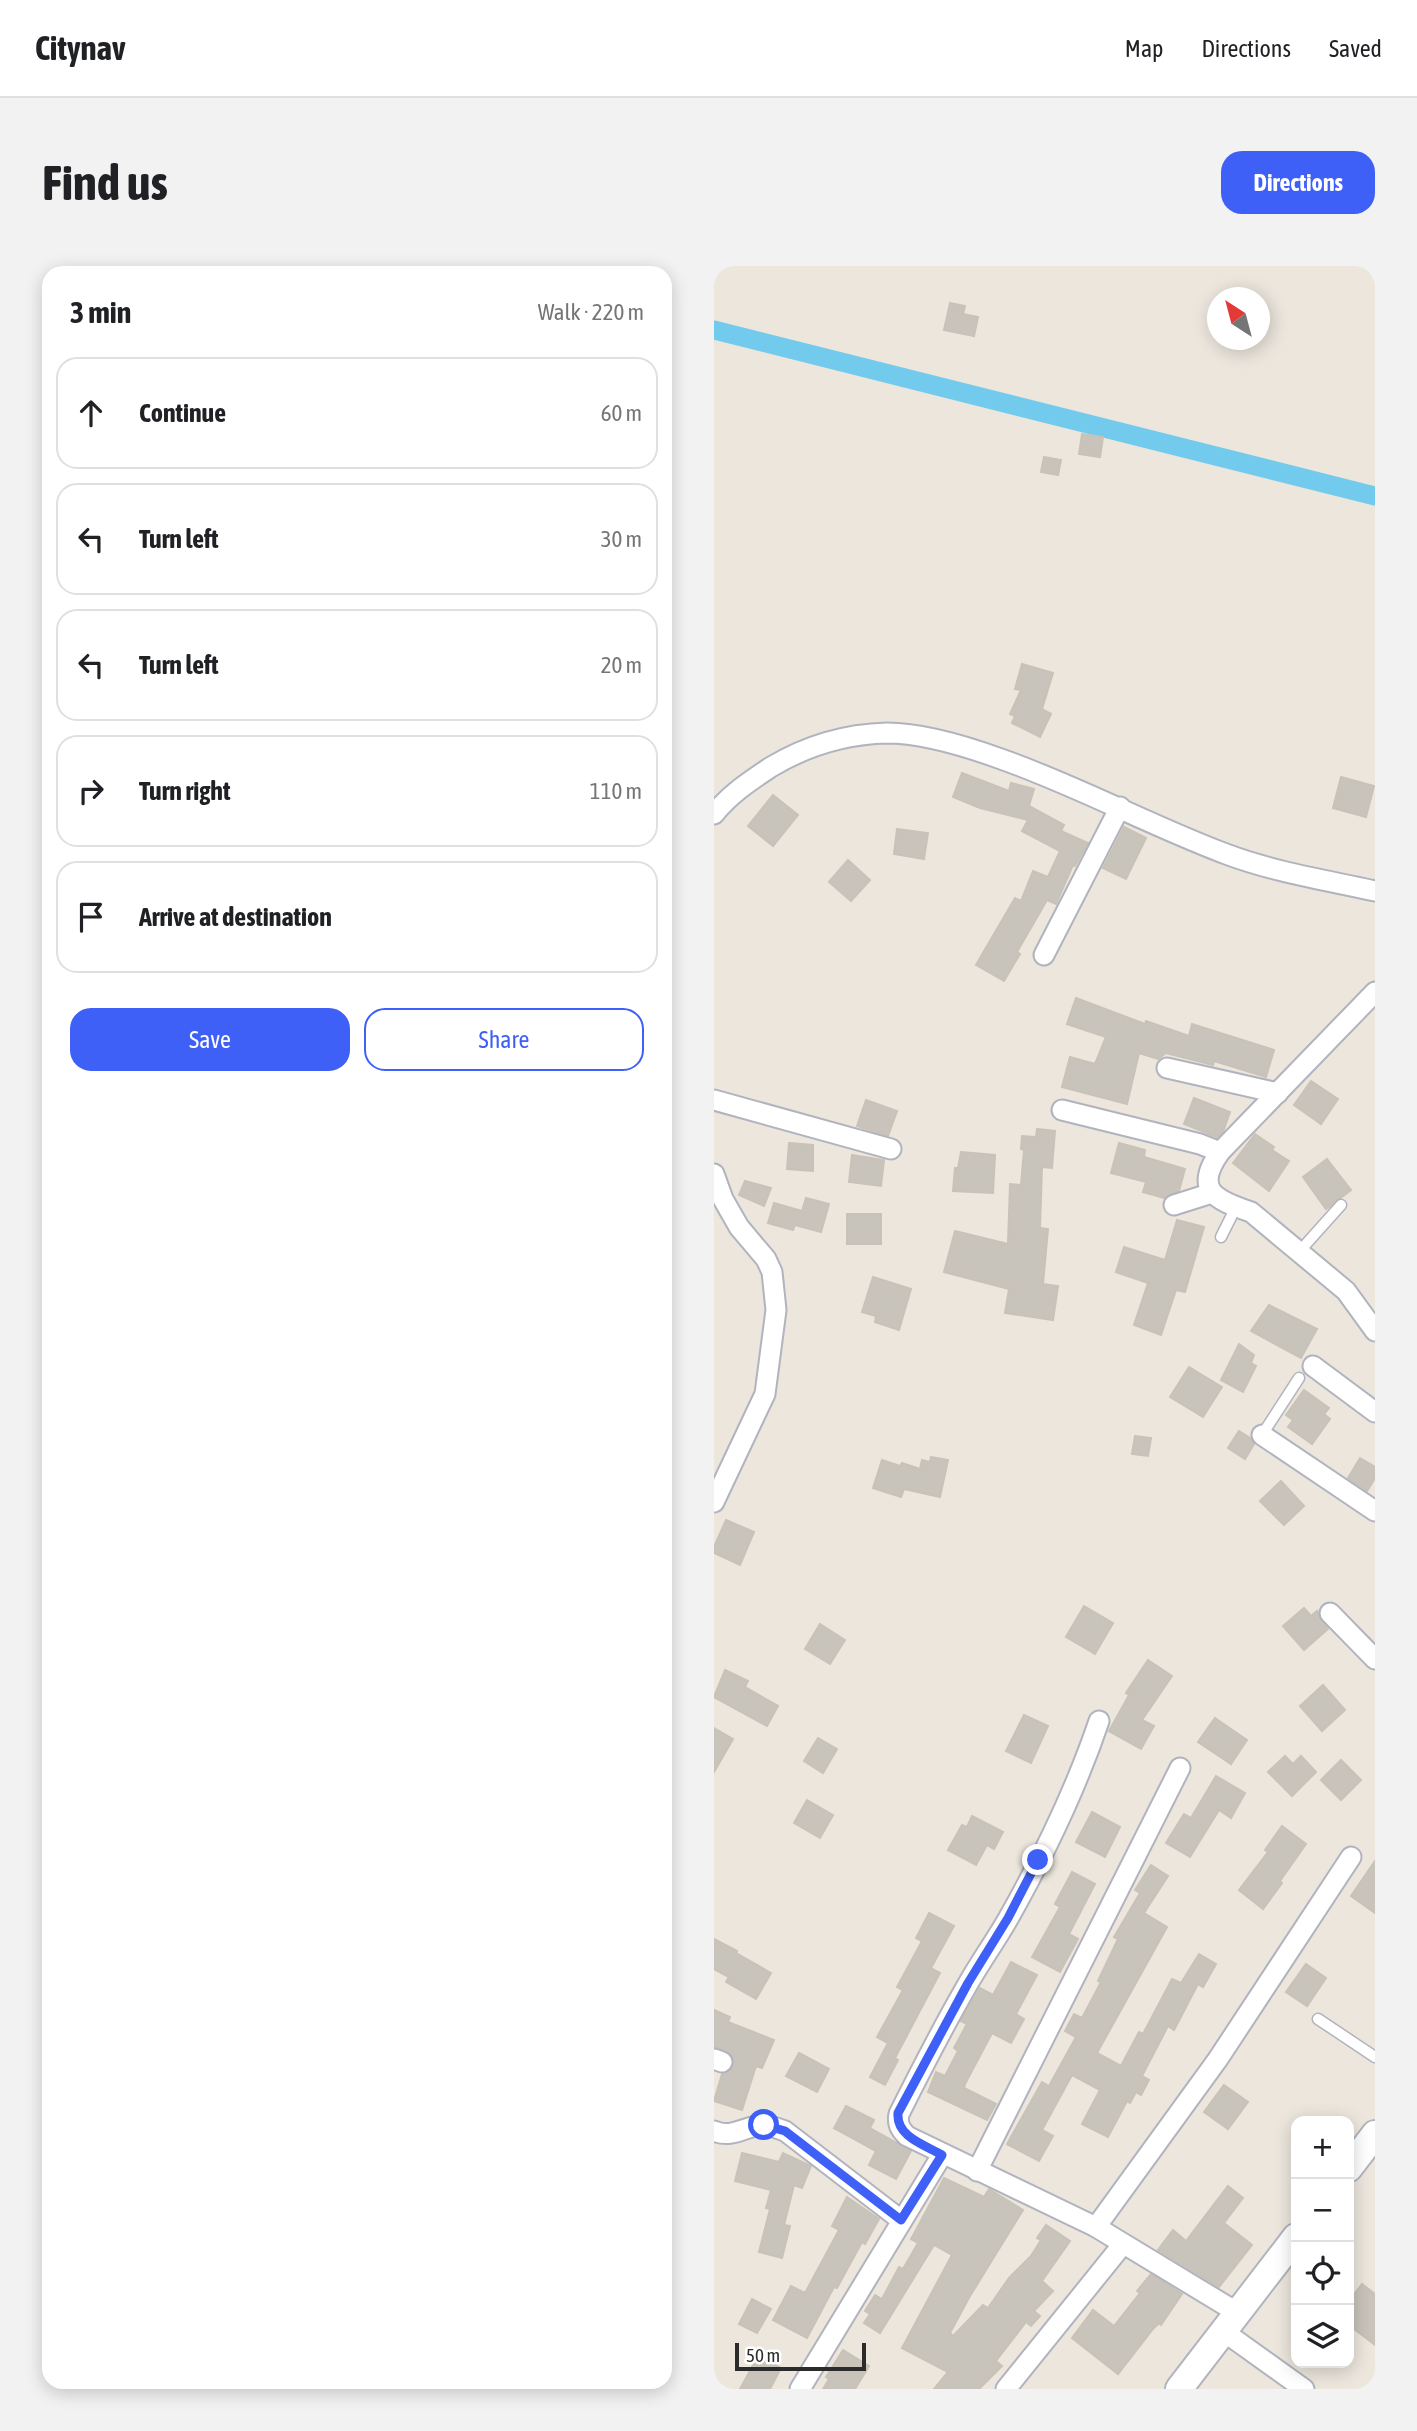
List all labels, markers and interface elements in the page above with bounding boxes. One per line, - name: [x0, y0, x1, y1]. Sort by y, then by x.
- text: Citynav: [35, 29, 126, 67]
- text: Map: [1125, 35, 1163, 62]
- text: Directions: [1201, 35, 1291, 62]
- text: Saved: [1329, 35, 1382, 62]
- button: Directions: [1221, 151, 1375, 214]
- text: Find us: [42, 154, 168, 210]
- north arrow: [1207, 287, 1270, 350]
- text: 3 min: [70, 295, 131, 329]
- text: Walk · 220 m: [538, 299, 644, 325]
- icon: ahead: [72, 394, 110, 432]
- text: Continue: [139, 398, 226, 428]
- text: 60 m: [601, 400, 642, 426]
- icon: left: [72, 520, 110, 558]
- text: Turn left: [139, 524, 219, 554]
- text: 30 m: [601, 526, 642, 552]
- icon: left: [72, 646, 110, 684]
- text: Turn left: [139, 650, 219, 680]
- text: 20 m: [601, 652, 642, 678]
- icon: right: [72, 772, 110, 810]
- text: Turn right: [139, 776, 230, 806]
- text: 110 m: [590, 778, 642, 804]
- icon: arrive: [72, 898, 110, 936]
- text: Arrive at destination: [139, 902, 332, 932]
- button: Save: [70, 1008, 350, 1071]
- button: Share: [364, 1008, 644, 1071]
- route end: [1022, 1844, 1053, 1875]
- route start: [748, 2109, 779, 2140]
- map controls: [1291, 2116, 1354, 2368]
- button: +: [1291, 2116, 1354, 2179]
- button: −: [1291, 2179, 1354, 2242]
- button: locate: [1291, 2242, 1354, 2305]
- button: layers: [1291, 2305, 1354, 2368]
- scale bar: [735, 2340, 866, 2372]
- text: 50 m: [746, 2344, 780, 2366]

